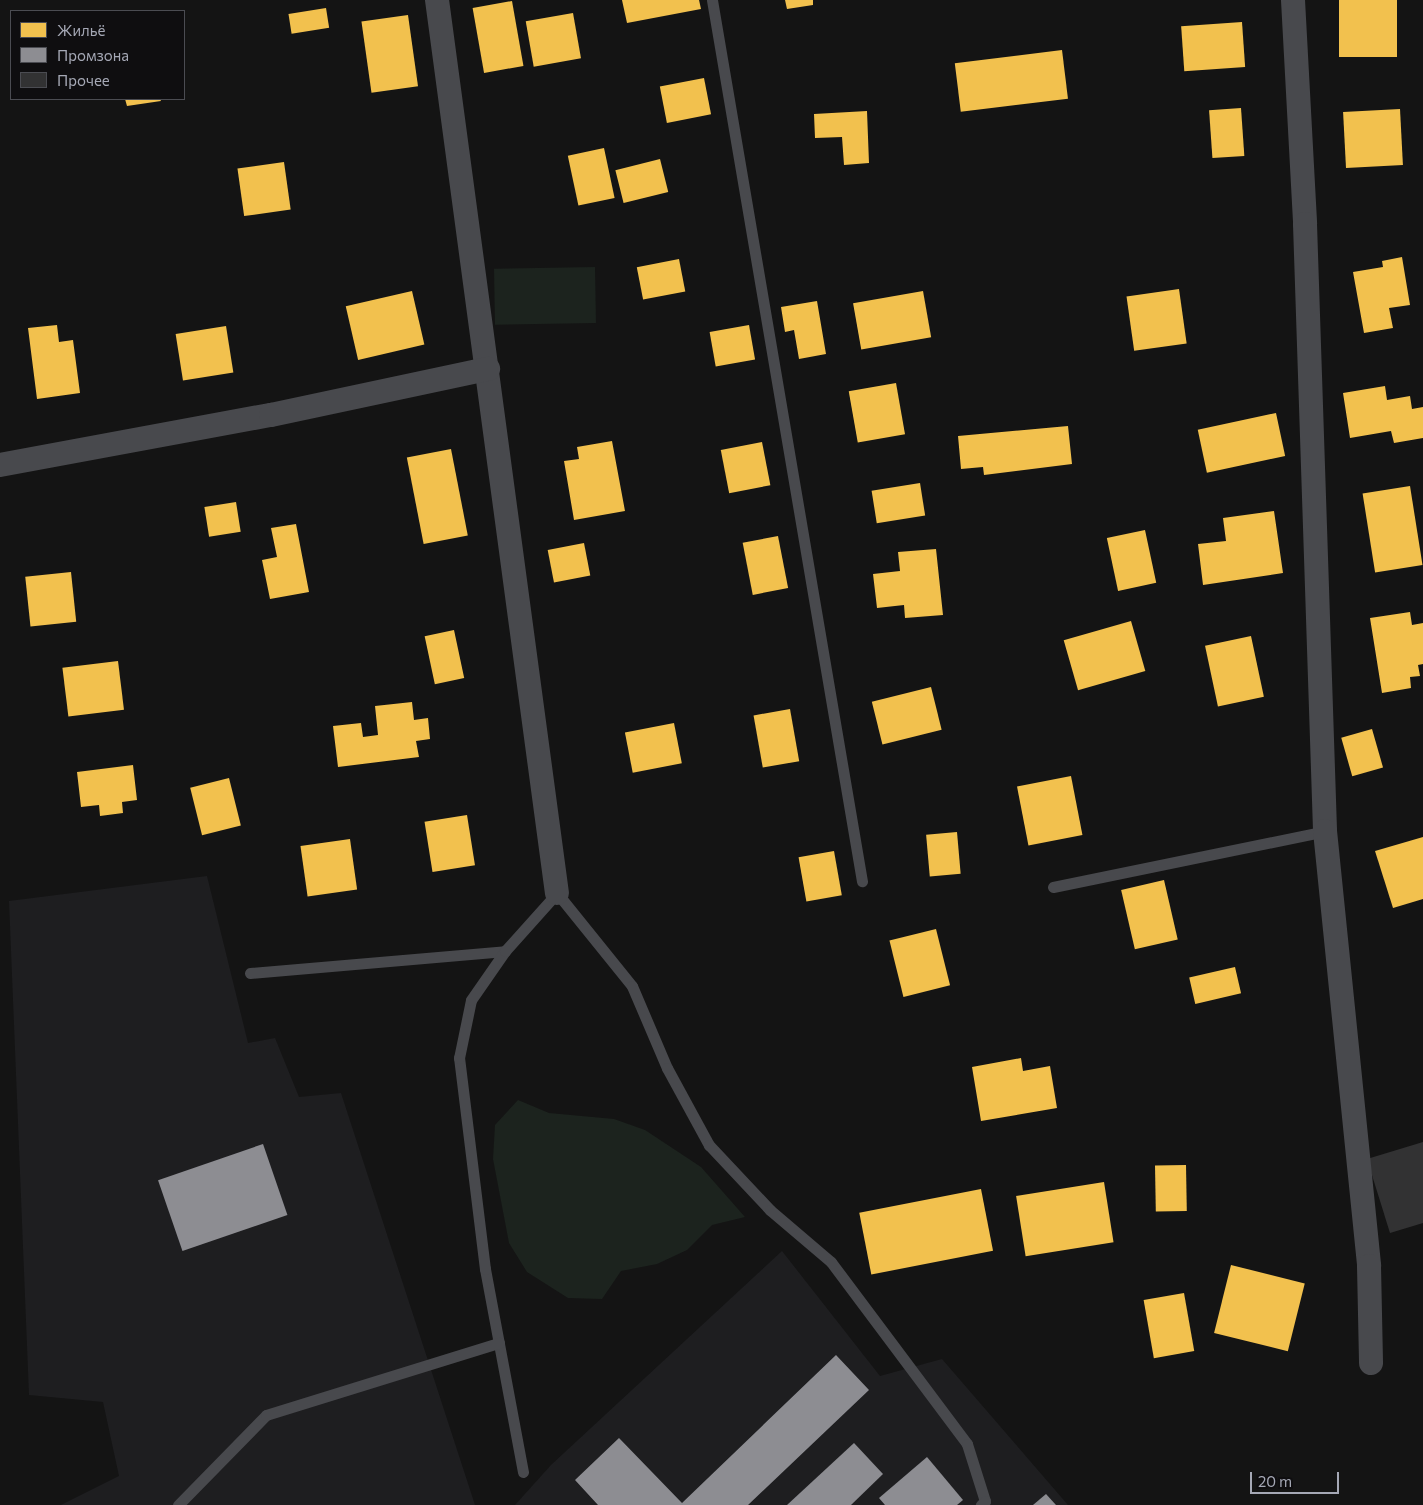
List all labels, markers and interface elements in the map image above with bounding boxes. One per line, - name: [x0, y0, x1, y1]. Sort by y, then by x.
- legend: [10, 10, 185, 100]
- text: Жильё: [57, 21, 105, 39]
- text: Промзона: [57, 46, 129, 64]
- text: Прочее: [57, 71, 110, 89]
- scale bar: [1253, 1462, 1342, 1494]
- text: 20 m: [1258, 1472, 1292, 1490]

